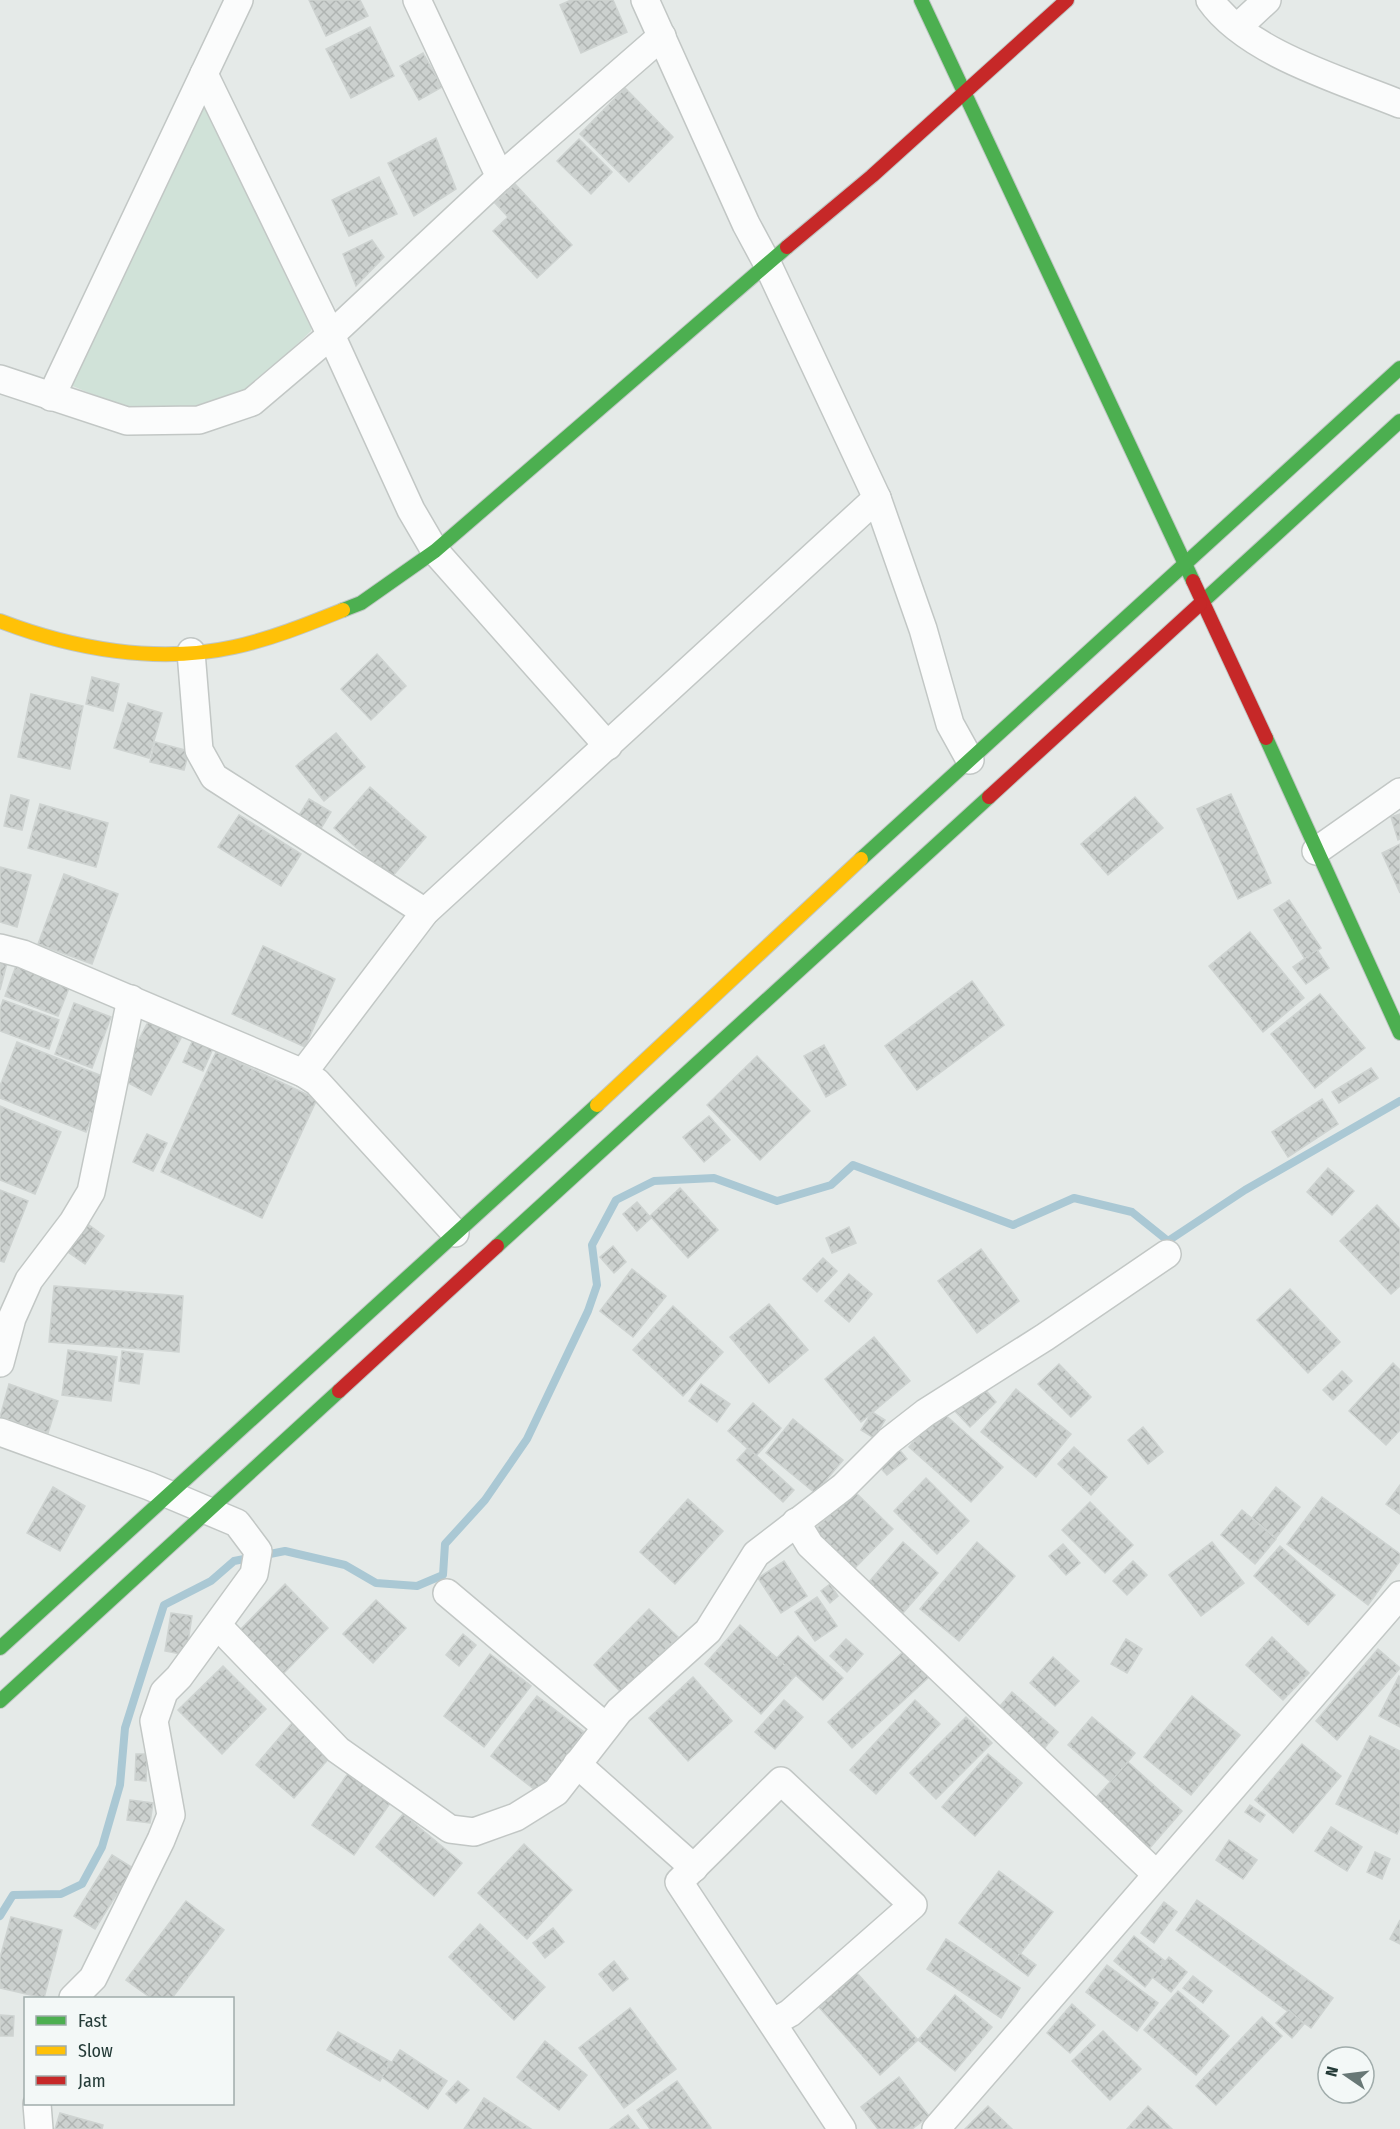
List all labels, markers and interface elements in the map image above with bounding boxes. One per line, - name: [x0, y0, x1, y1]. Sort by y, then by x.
- legend: [24, 1997, 234, 2105]
- text: Fast: [78, 2010, 107, 2032]
- text: Slow: [78, 2040, 113, 2062]
- north arrow: [1316, 2045, 1376, 2105]
- text: N: [1322, 2065, 1342, 2078]
- text: Jam: [78, 2070, 106, 2092]

